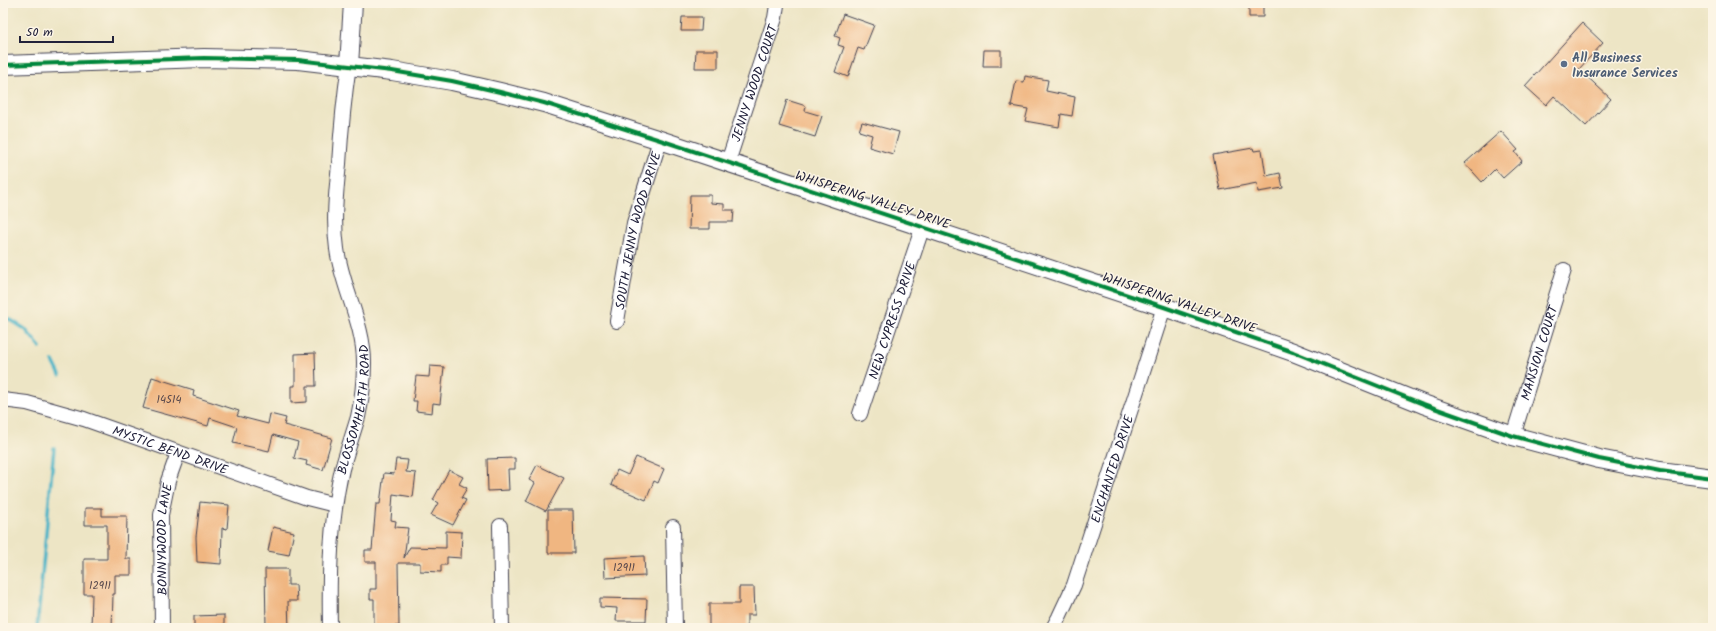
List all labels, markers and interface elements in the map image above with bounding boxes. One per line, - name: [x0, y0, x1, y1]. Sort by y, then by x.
- scale bar: [20, 18, 113, 44]
- street label: JENNY WOOD COURT: [726, 21, 784, 145]
- text: 50 m: [26, 23, 53, 42]
- place label: All Business Insurance Services: [1572, 48, 1678, 84]
- marker: All Business Insurance Services: [1559, 59, 1569, 69]
- street label: SOUTH JENNY WOOD DRIVE: [610, 149, 668, 311]
- street label: WHISPERING VALLEY DRIVE: [792, 165, 953, 236]
- street label: NEW CYPRESS DRIVE: [863, 259, 922, 382]
- street label: WHISPERING VALLEY DRIVE: [1100, 267, 1260, 340]
- street label: MANSION COURT: [1516, 302, 1565, 403]
- street label: BLOSSOMHEATH ROAD: [332, 343, 376, 477]
- house number: 14514: [157, 391, 181, 409]
- street label: ENCHANTED DRIVE: [1086, 412, 1140, 526]
- street label: MYSTIC BEND DRIVE: [109, 421, 231, 481]
- street label: BONNYWOOD LANE: [152, 481, 179, 595]
- house number: 12911: [613, 559, 635, 577]
- house number: 12911: [89, 577, 111, 595]

